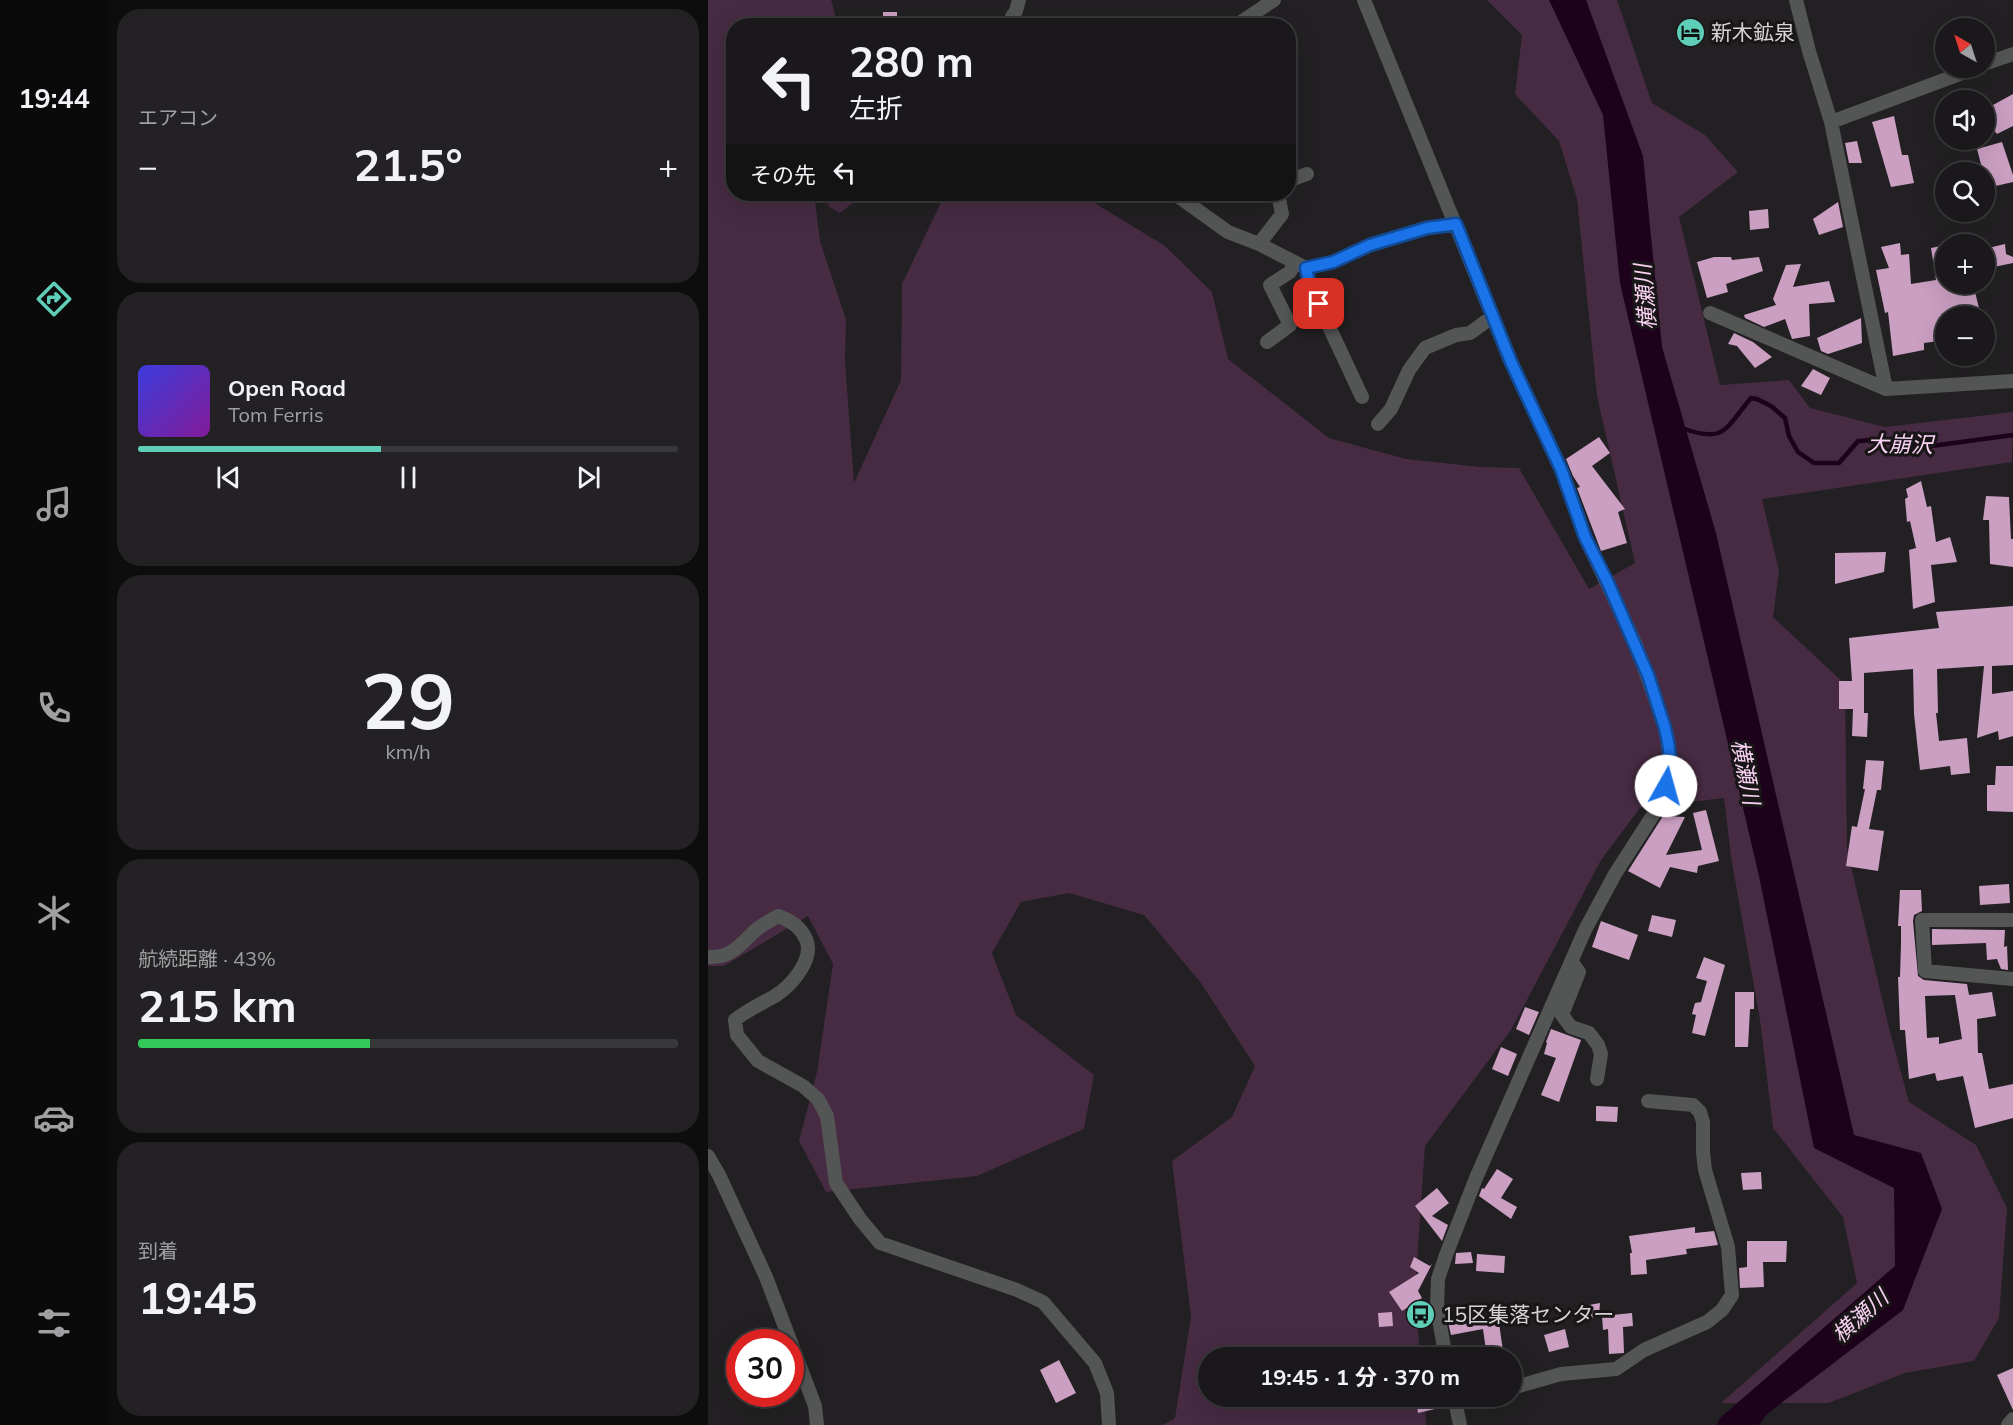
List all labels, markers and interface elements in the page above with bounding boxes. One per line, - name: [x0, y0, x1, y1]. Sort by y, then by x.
- hotel icon: 新木鉱泉: [1674, 17, 1706, 49]
- north arrow: [1935, 18, 1995, 78]
- map controls: [1935, 18, 1995, 366]
- place label: 新木鉱泉: [1711, 19, 1795, 45]
- text: 280 m: [849, 35, 974, 88]
- icon: left: [750, 42, 828, 120]
- text: 19:44: [18, 81, 90, 115]
- button: sound: [1935, 90, 1995, 150]
- text: 左折: [849, 91, 903, 125]
- text: エアコン: [138, 105, 218, 130]
- text: 21.5°: [353, 136, 463, 192]
- text: −: [138, 145, 158, 186]
- text: +: [658, 145, 678, 186]
- icon: left: [828, 156, 861, 189]
- text: その先: [750, 161, 816, 189]
- button: search: [1935, 162, 1995, 222]
- button: +: [1935, 234, 1995, 294]
- water label: 横瀬川: [1628, 261, 1662, 331]
- icon: directions: [33, 278, 75, 320]
- pin: [1293, 278, 1344, 329]
- icon: arrive: [1302, 287, 1335, 320]
- button: −: [1935, 306, 1995, 366]
- text: Open Road: [228, 374, 346, 402]
- text: Tom Ferris: [228, 402, 324, 427]
- water label: 大崩沢: [1867, 429, 1936, 459]
- icon: previous: [212, 461, 245, 494]
- icon: pause: [392, 461, 425, 494]
- icon: next: [572, 461, 605, 494]
- icon: music: [33, 483, 75, 525]
- text: 29: [361, 651, 455, 749]
- icon: phone: [33, 687, 75, 729]
- water label: 横瀬川: [1726, 737, 1766, 809]
- text: km/h: [385, 739, 431, 764]
- position arrow: [1634, 754, 1698, 818]
- icon: climate: [33, 892, 75, 934]
- text: 航続距離 · 43%: [138, 946, 276, 971]
- text: 215 km: [138, 977, 297, 1033]
- icon: car: [33, 1097, 75, 1139]
- text: 到着: [138, 1238, 178, 1263]
- text: 19:45: [138, 1269, 257, 1325]
- water label: 横瀬川: [1826, 1282, 1895, 1348]
- bus stop icon: 15区集落センター: [1405, 1299, 1437, 1331]
- place label: 15区集落センター: [1442, 1301, 1614, 1327]
- icon: filters: [33, 1302, 75, 1344]
- speed limit sign: 30: [726, 1329, 804, 1407]
- text: 19:45 · 1 分 · 370 m: [1260, 1363, 1460, 1391]

